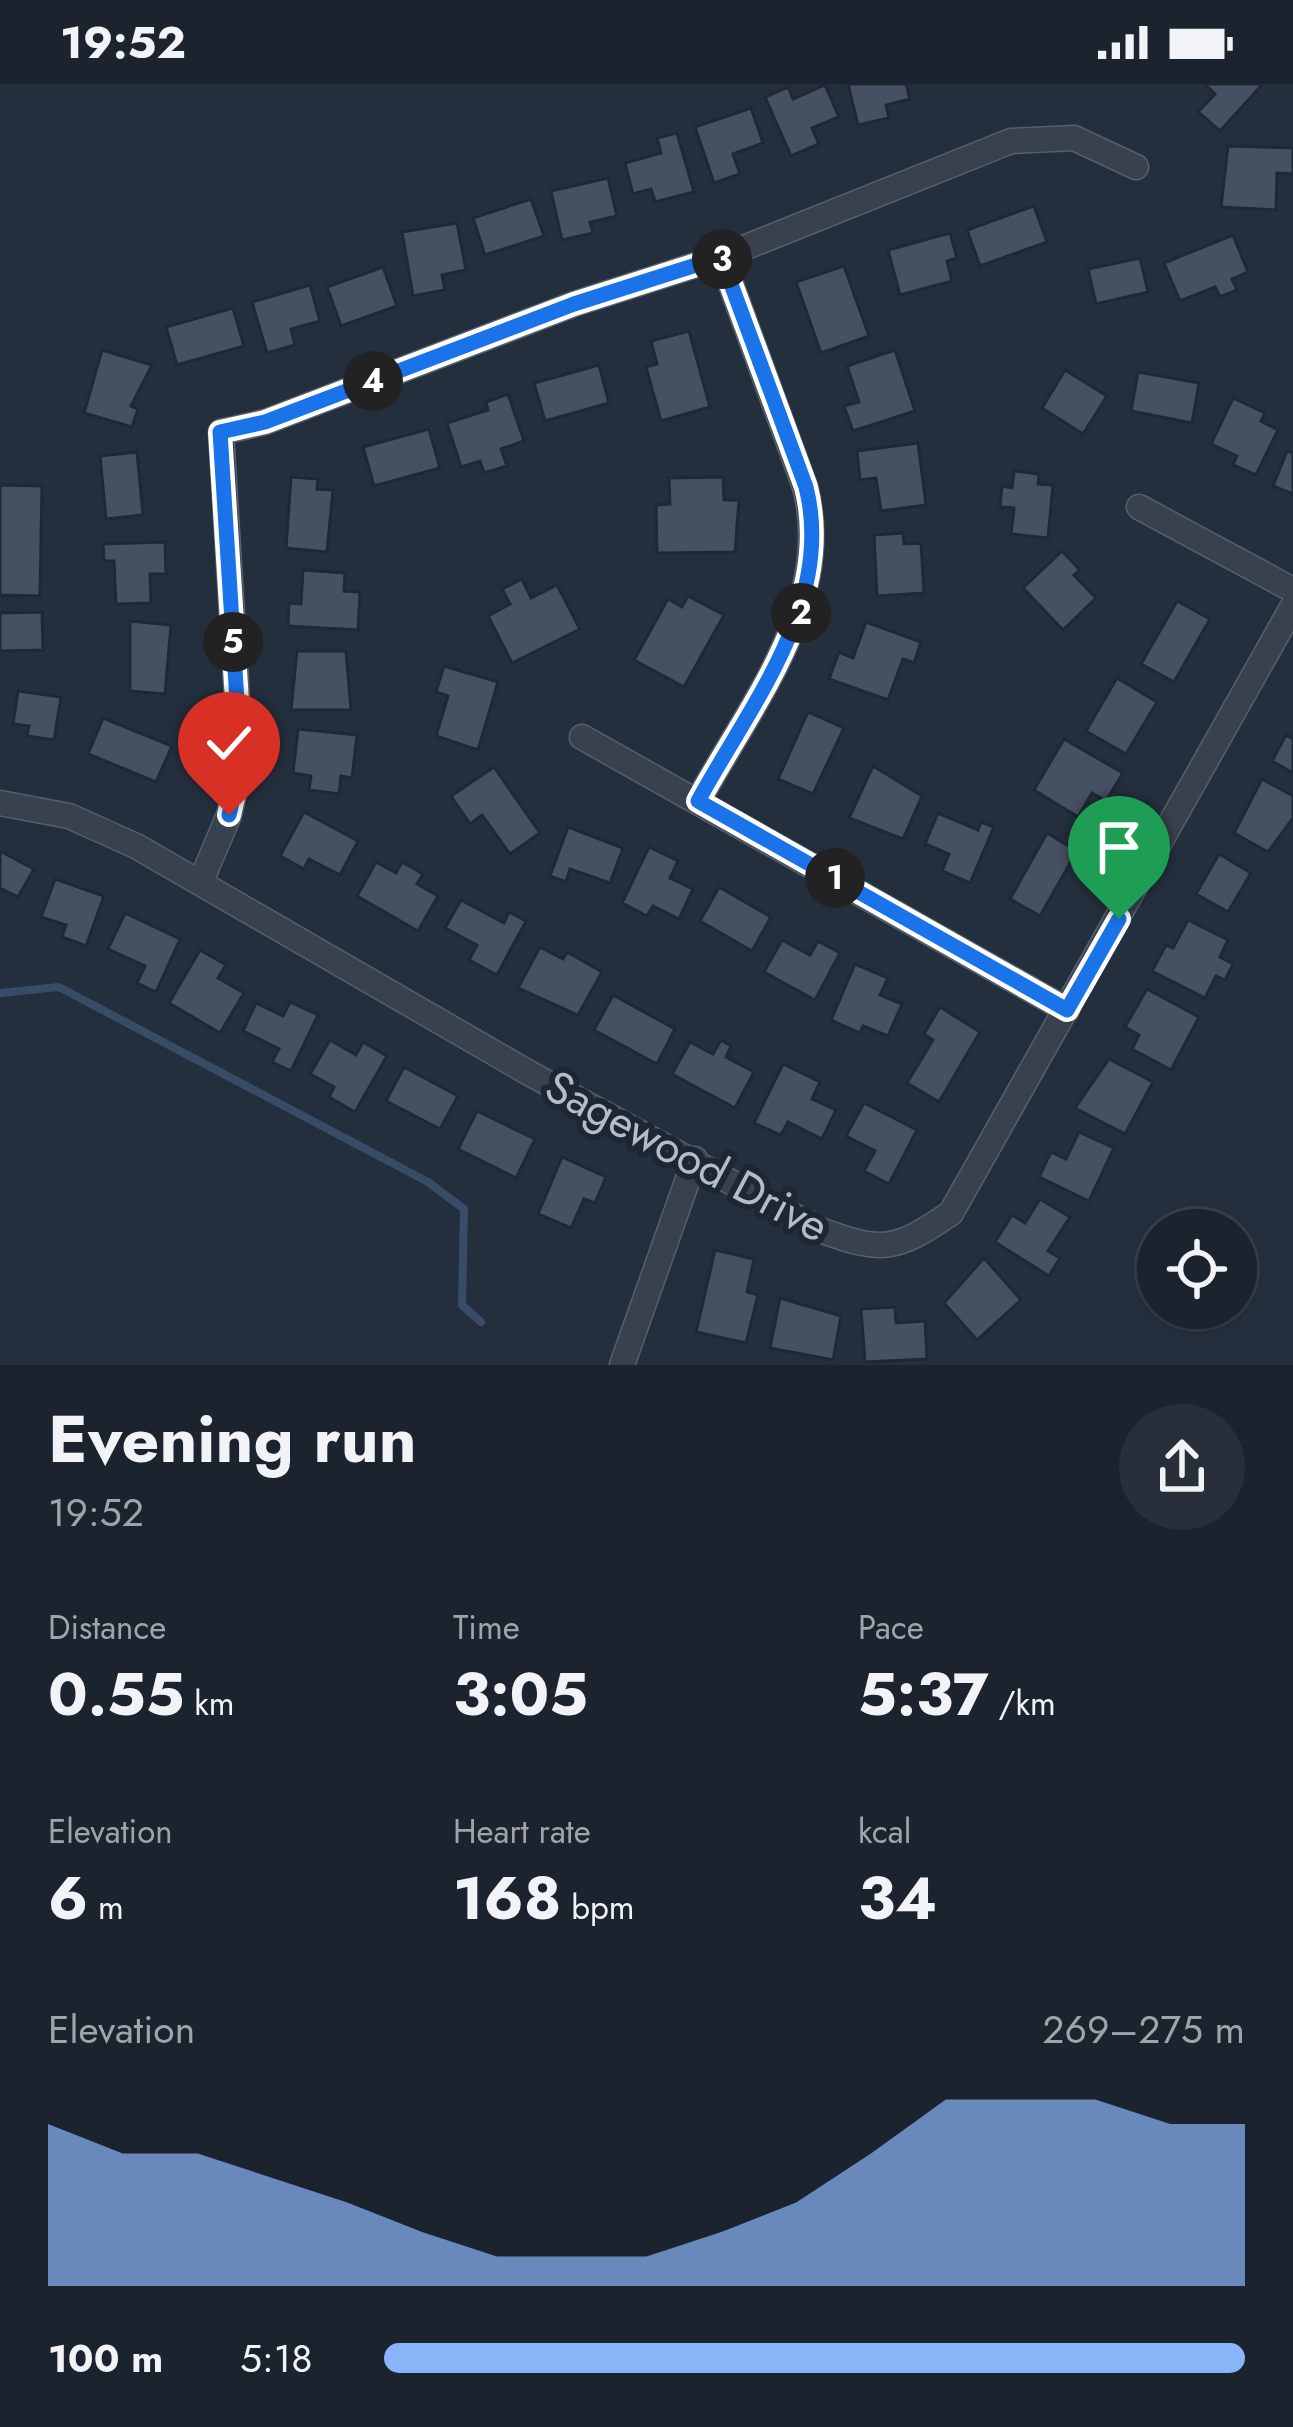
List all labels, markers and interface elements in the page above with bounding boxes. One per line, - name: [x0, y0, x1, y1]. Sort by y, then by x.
- text: 19:52: [60, 10, 186, 75]
- pin: 3: [692, 229, 752, 289]
- text: 3: [712, 235, 732, 282]
- pin: 4: [343, 351, 403, 411]
- text: 4: [361, 357, 385, 404]
- pin: 2: [771, 583, 831, 643]
- text: 2: [790, 589, 812, 636]
- pin: 5: [203, 612, 263, 672]
- text: 5: [222, 618, 244, 665]
- pin: [178, 692, 280, 815]
- icon: check: [196, 710, 262, 776]
- pin: [1068, 796, 1170, 919]
- icon: arrive: [1086, 814, 1152, 880]
- pin: 1: [805, 848, 865, 908]
- text: 1: [827, 854, 843, 901]
- street label: Sagewood Drive: [534, 1054, 840, 1258]
- map controls: [1137, 1209, 1257, 1329]
- button: locate: [1137, 1209, 1257, 1329]
- text: Evening run: [48, 1391, 417, 1487]
- button: share: [1119, 1404, 1245, 1530]
- text: 19:52: [48, 1484, 144, 1541]
- text: Distance: [48, 1604, 166, 1651]
- text: Time: [453, 1604, 520, 1651]
- text: Pace: [858, 1604, 924, 1651]
- text: 0.55: [48, 1651, 184, 1738]
- text: 3:05: [453, 1651, 588, 1738]
- text: 5:37: [858, 1651, 989, 1738]
- text: km: [184, 1680, 235, 1727]
- text: /km: [989, 1680, 1056, 1727]
- text: Elevation: [48, 1808, 172, 1855]
- text: Heart rate: [453, 1808, 591, 1855]
- text: kcal: [858, 1808, 911, 1855]
- text: 6: [48, 1855, 88, 1942]
- text: 168: [453, 1855, 561, 1942]
- text: 34: [858, 1855, 937, 1942]
- text: m: [88, 1884, 124, 1931]
- text: bpm: [561, 1884, 635, 1931]
- text: Elevation: [48, 2001, 195, 2058]
- text: 269–275 m: [1042, 2001, 1245, 2058]
- text: 100 m: [48, 2330, 163, 2387]
- text: 5:18: [240, 2330, 313, 2387]

